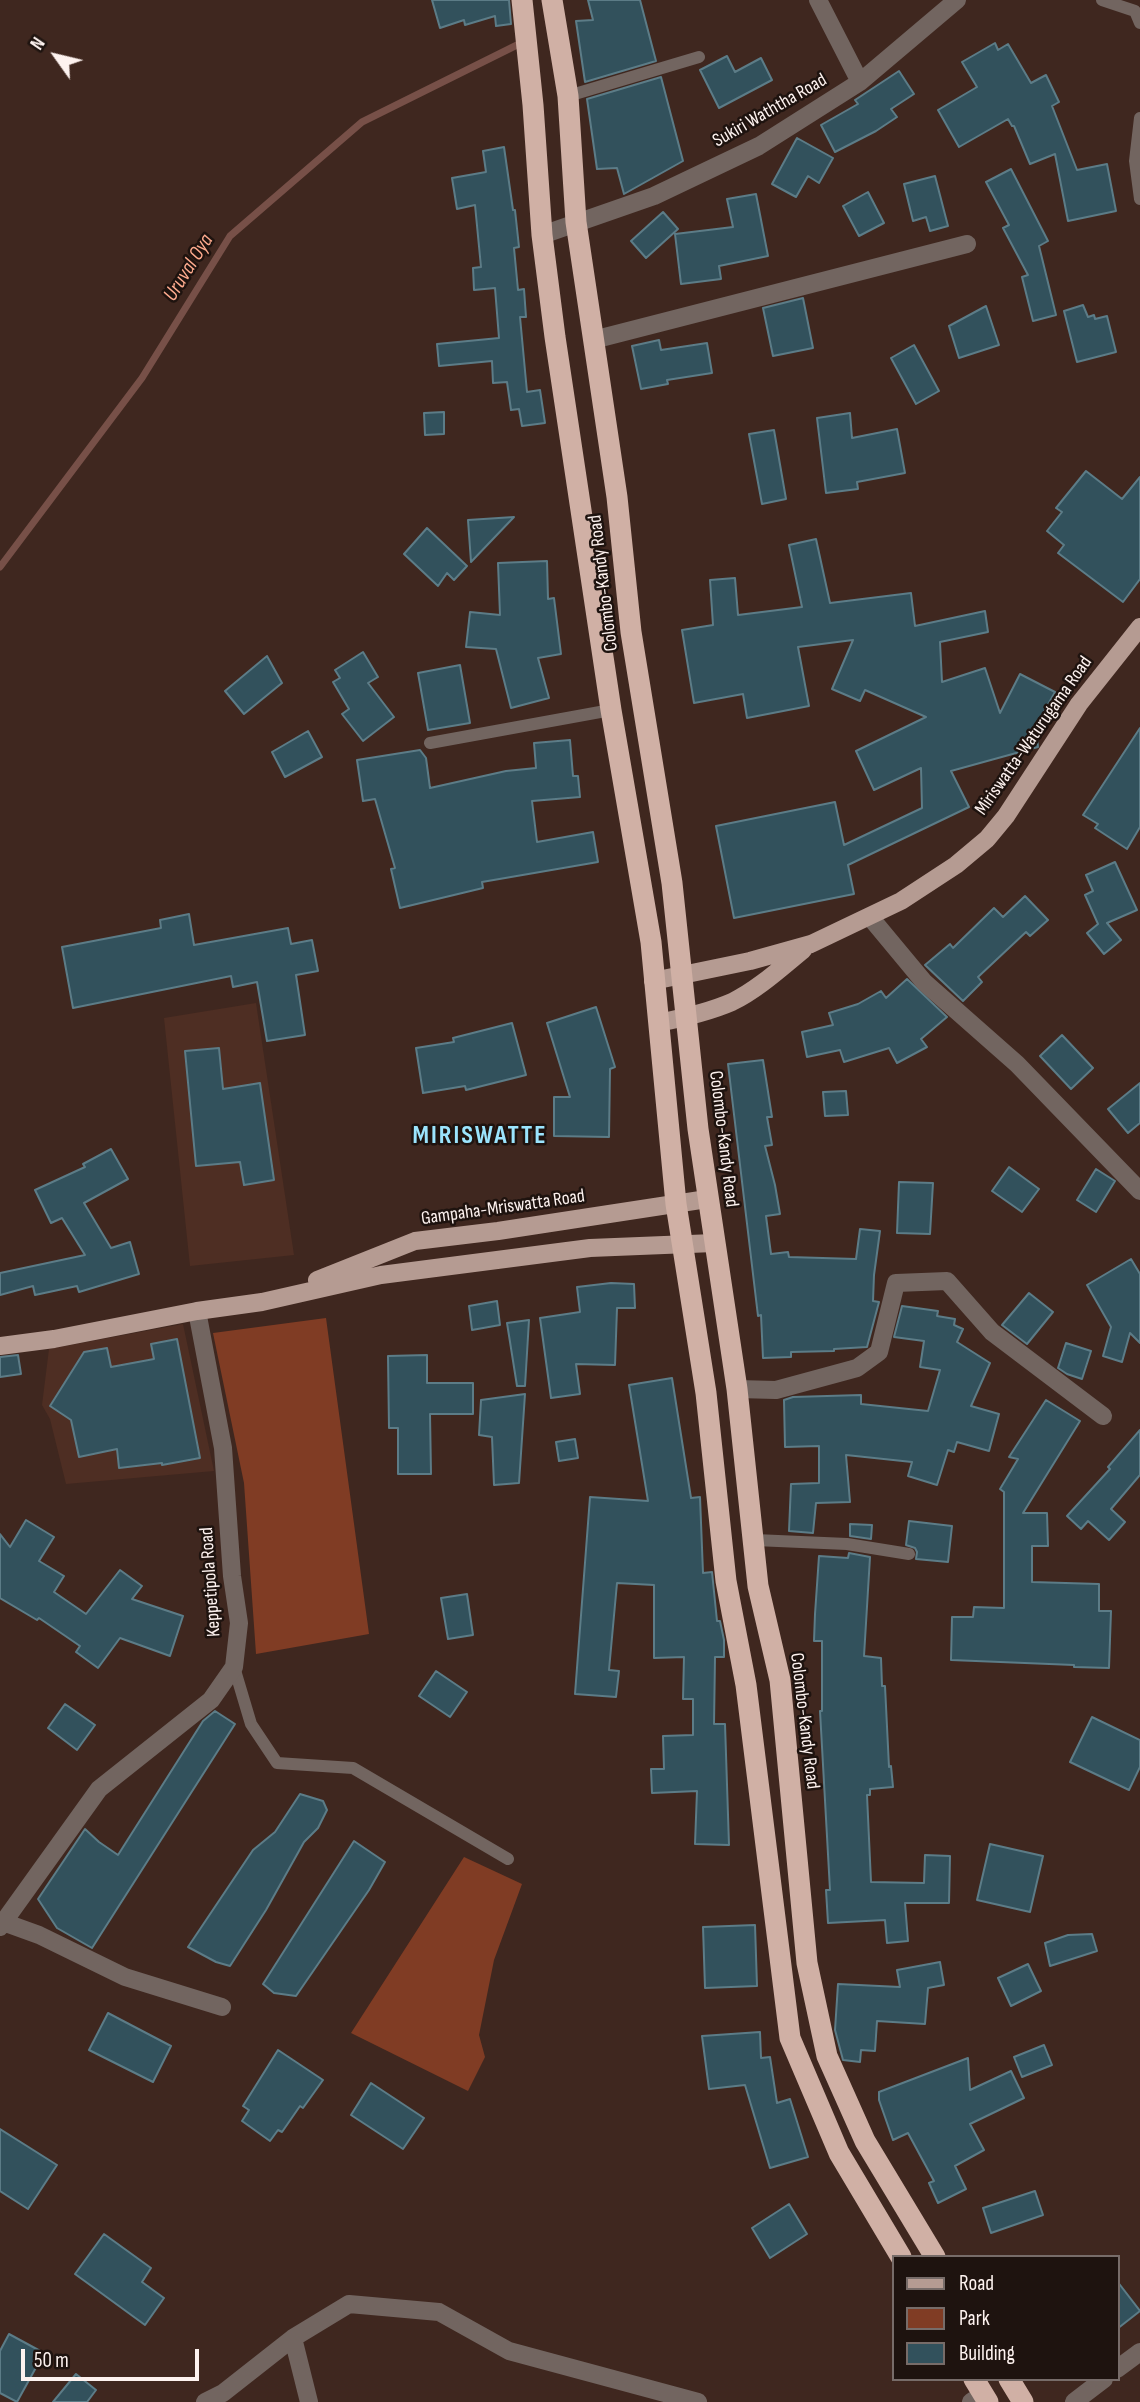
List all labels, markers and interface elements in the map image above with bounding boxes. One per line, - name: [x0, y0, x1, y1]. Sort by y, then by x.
- north arrow: [21, 21, 91, 91]
- text: N: [26, 33, 51, 55]
- street label: Sukiri Waththa Road: [709, 69, 831, 153]
- water label: Uruval Oya: [159, 230, 219, 306]
- street label: Colombo-Kandy Road: [584, 514, 624, 652]
- street label: Miriswatta-Waturugama Road: [971, 652, 1097, 820]
- street label: Colombo-Kandy Road: [703, 1070, 743, 1208]
- district label: MIRISWATTE: [414, 1120, 546, 1152]
- street label: Gampaha-Mriswatta Road: [420, 1185, 586, 1231]
- street label: Keppetipola Road: [196, 1526, 226, 1638]
- street label: Colombo-Kandy Road: [784, 1652, 824, 1790]
- legend: [892, 2255, 1119, 2381]
- text: Road: [959, 2271, 994, 2296]
- text: Park: [959, 2306, 990, 2331]
- scale bar: [24, 2336, 203, 2380]
- text: Building: [959, 2341, 1015, 2366]
- text: 50 m: [34, 2348, 69, 2373]

